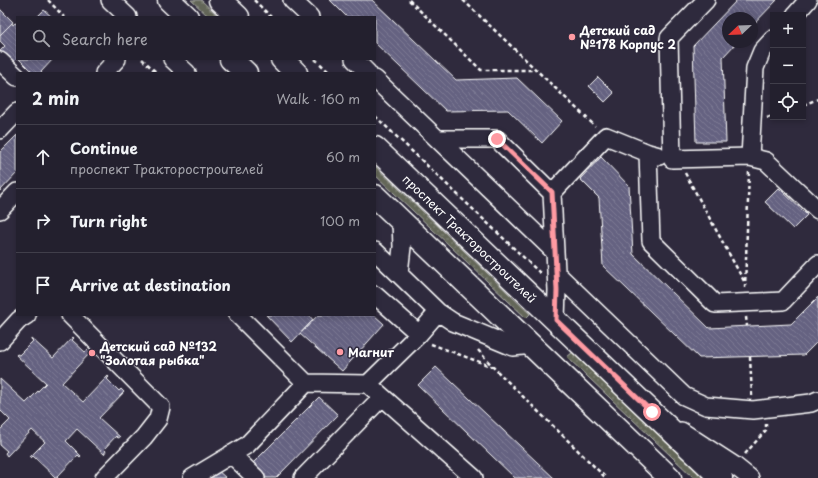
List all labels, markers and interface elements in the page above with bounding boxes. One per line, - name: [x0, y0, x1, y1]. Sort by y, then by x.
- north arrow: [722, 12, 758, 48]
- map controls: [770, 12, 806, 120]
- button: +: [770, 12, 806, 48]
- search box: [16, 16, 376, 60]
- place label: Детский сад №178 Корпус 2: [579, 21, 676, 53]
- icon: search: [30, 27, 52, 49]
- text: Search here: [62, 27, 148, 50]
- marker: Детский сад №178 Корпус 2: [567, 32, 577, 42]
- button: −: [770, 48, 806, 84]
- button: locate: [770, 84, 806, 120]
- text: 2 min: [32, 85, 79, 111]
- text: Walk · 160 m: [277, 89, 360, 108]
- route end: [488, 130, 506, 148]
- text: Continue: [70, 136, 138, 159]
- icon: ahead: [32, 146, 54, 168]
- text: 60 m: [326, 147, 360, 166]
- text: проспект Тракторостроителей: [70, 159, 264, 178]
- street label: проспект Тракторостроителей: [399, 170, 541, 307]
- text: Turn right: [70, 209, 147, 232]
- icon: right: [32, 210, 54, 232]
- text: 100 m: [320, 211, 360, 230]
- text: Arrive at destination: [70, 273, 231, 296]
- icon: arrive: [32, 274, 54, 296]
- place label: Детский сад №132 "Золотая рыбка": [99, 337, 217, 369]
- place label: Магнит: [348, 343, 394, 361]
- marker: Магнит: [335, 347, 345, 357]
- marker: Детский сад №132 "Золотая рыбка": [87, 348, 97, 358]
- route start: [643, 403, 661, 421]

